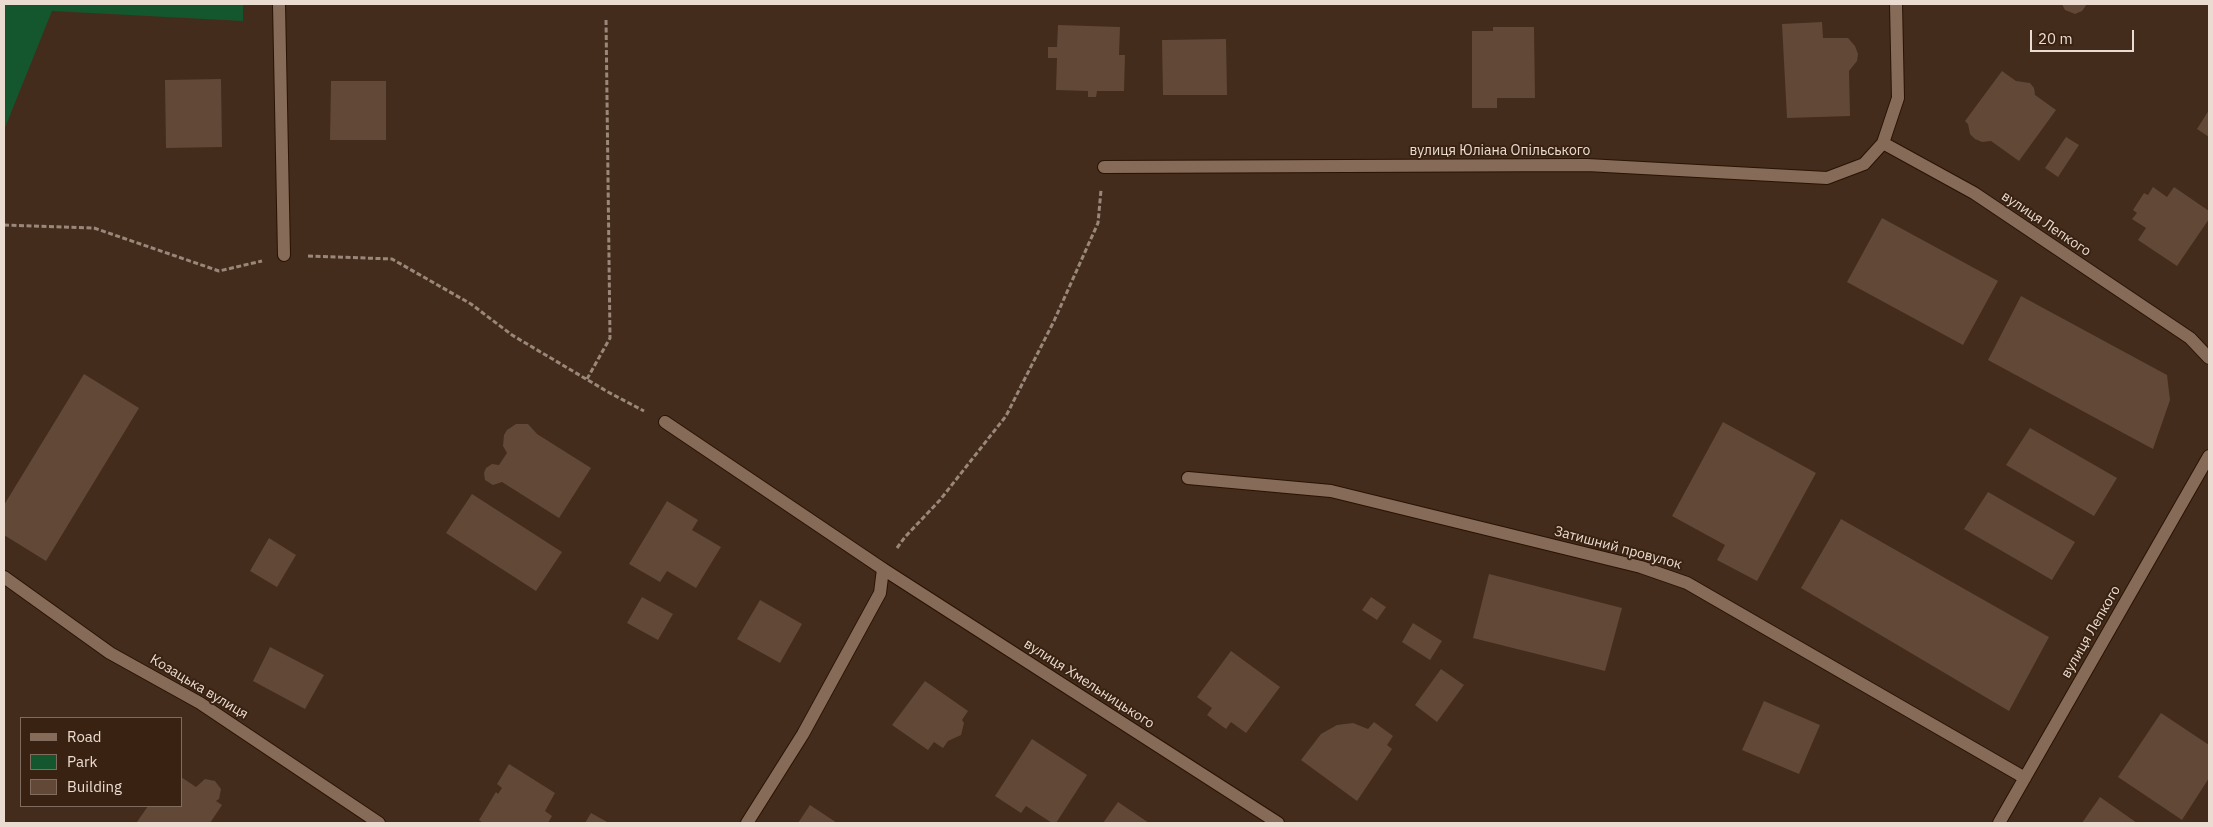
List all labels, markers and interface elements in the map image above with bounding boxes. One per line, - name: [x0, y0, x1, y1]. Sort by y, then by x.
- scale bar: [2033, 20, 2137, 52]
- text: 20 m: [2038, 29, 2073, 48]
- street label: вулиця Юліана Опільського: [1410, 143, 1590, 159]
- street label: вулиця Лепкого: [1998, 188, 2094, 260]
- street label: Затишний провулок: [1552, 523, 1684, 573]
- street label: вулиця Лепкого: [2058, 583, 2124, 681]
- street label: вулиця Хмельницького: [1021, 636, 1157, 732]
- street label: Козацька вулиця: [147, 651, 251, 723]
- legend: [20, 717, 182, 807]
- text: Road: [67, 727, 102, 746]
- text: Park: [67, 752, 97, 771]
- text: Building: [67, 777, 122, 796]

